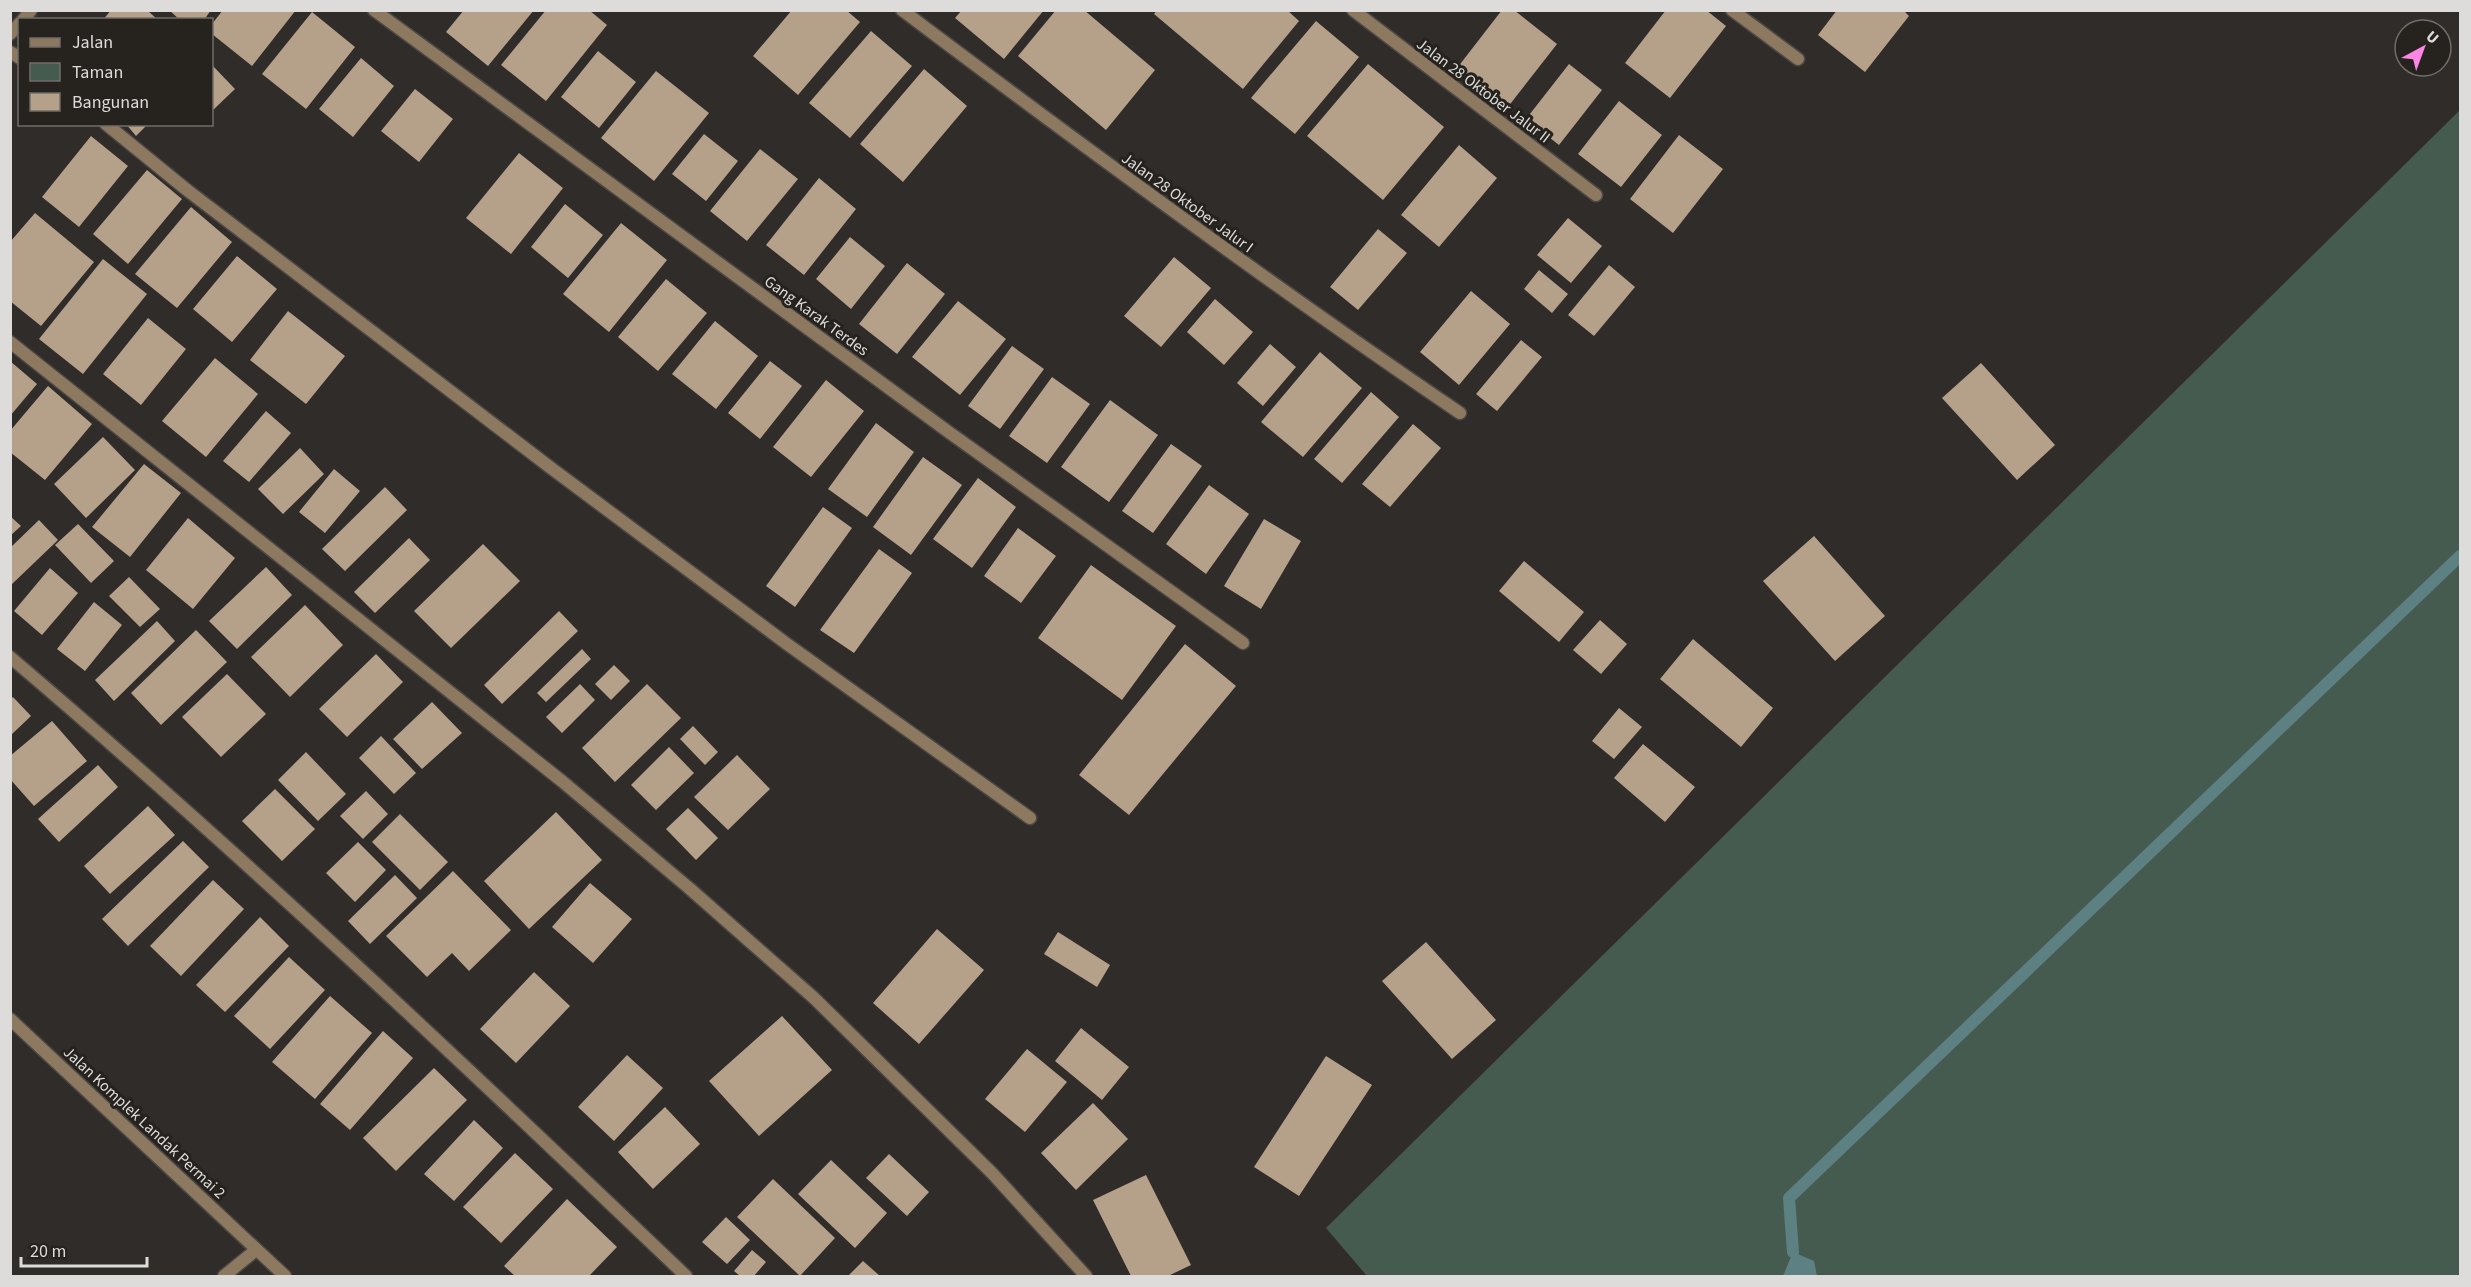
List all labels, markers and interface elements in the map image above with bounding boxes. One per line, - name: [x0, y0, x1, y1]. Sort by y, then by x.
- legend: [18, 18, 213, 126]
- north arrow: [2393, 18, 2453, 78]
- text: U: [2421, 26, 2443, 49]
- text: Jalan: [72, 30, 113, 55]
- street label: Jalan 28 Oktober Jalur II: [1412, 33, 1555, 148]
- text: Taman: [72, 60, 123, 85]
- text: Bangunan: [72, 90, 149, 115]
- street label: Jalan 28 Oktober Jalur I: [1117, 147, 1258, 258]
- street label: Gang Karak Terdes: [760, 270, 873, 361]
- street label: Jalan Komplek Landak Permai 2: [58, 1042, 230, 1204]
- scale bar: [21, 1230, 147, 1268]
- text: 20 m: [30, 1239, 66, 1264]

